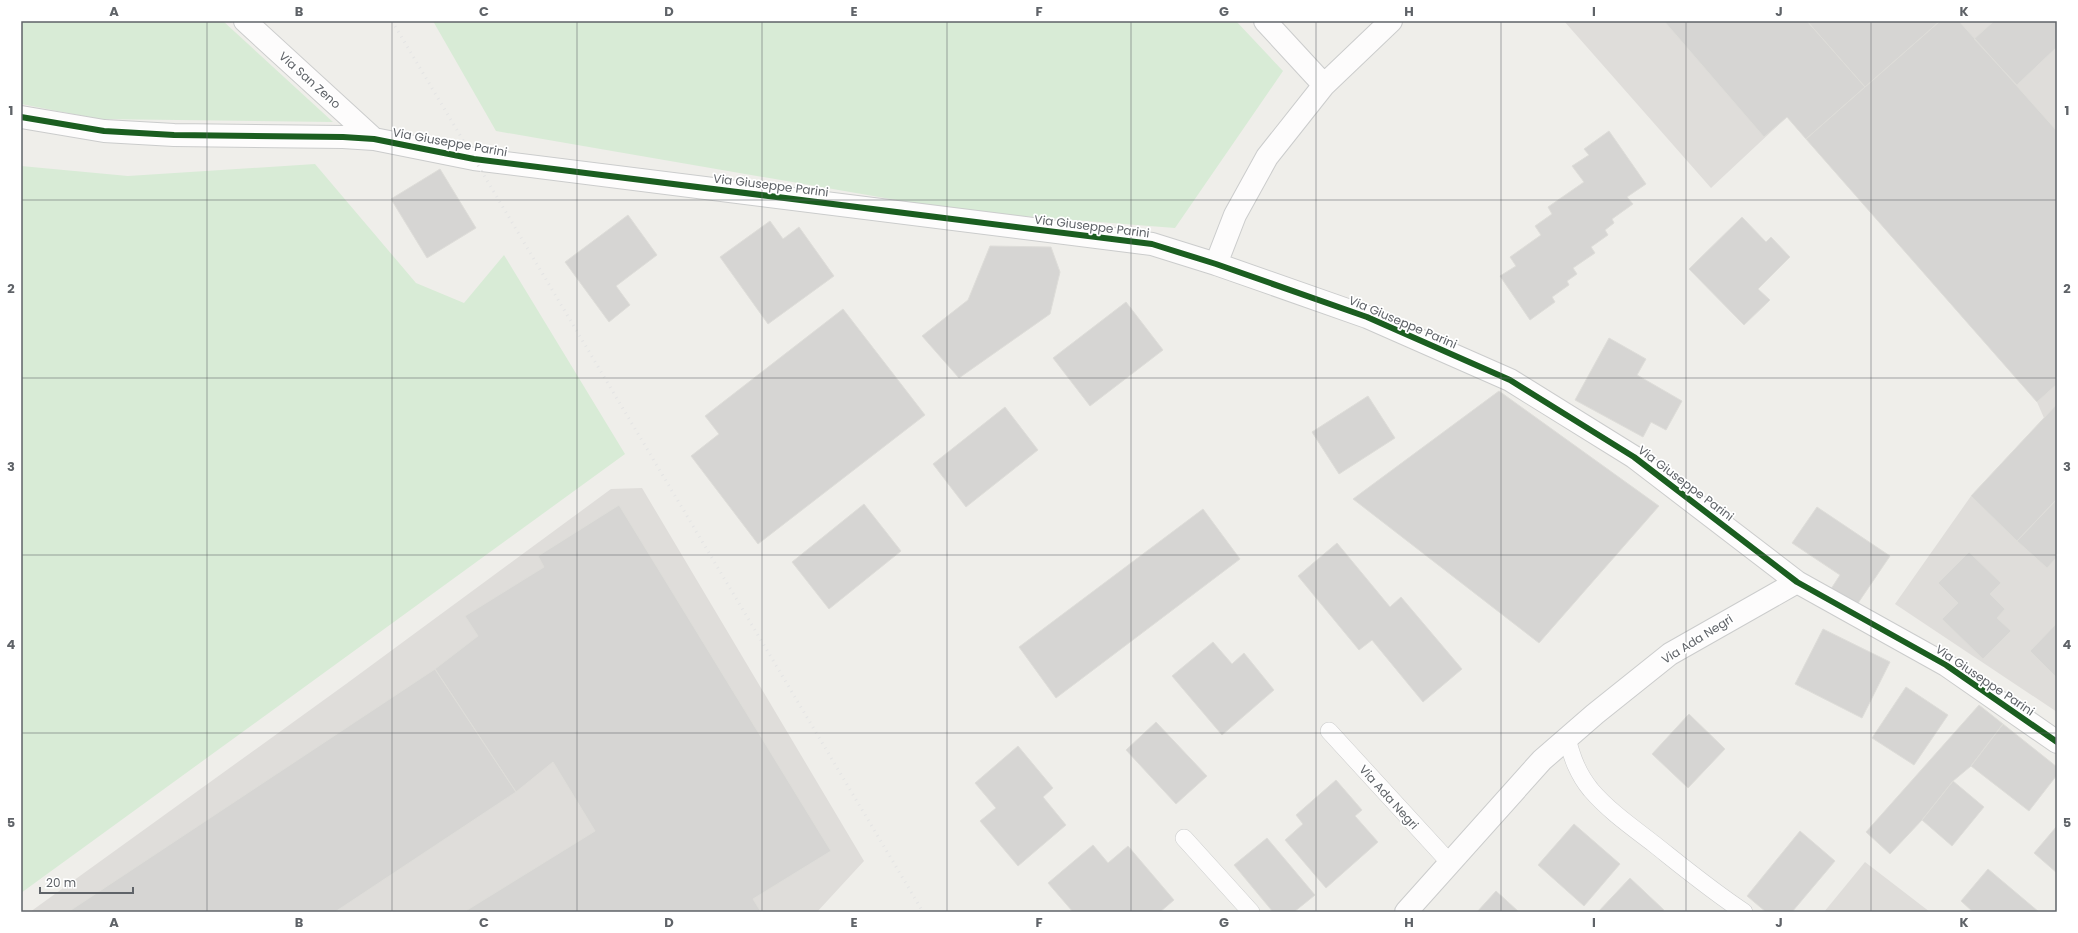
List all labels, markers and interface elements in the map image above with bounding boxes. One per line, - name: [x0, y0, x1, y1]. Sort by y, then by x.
- text: A: [109, 2, 119, 21]
- text: B: [295, 2, 304, 21]
- text: C: [479, 2, 489, 21]
- text: D: [664, 2, 674, 21]
- text: E: [850, 2, 858, 21]
- text: F: [1035, 2, 1043, 21]
- text: G: [1219, 2, 1229, 21]
- text: H: [1404, 2, 1414, 21]
- text: I: [1592, 2, 1596, 21]
- text: J: [1775, 2, 1783, 21]
- text: K: [1959, 2, 1969, 21]
- street label: Via San Zeno: [275, 48, 345, 113]
- text: 1: [9, 101, 13, 120]
- text: 1: [2065, 101, 2069, 120]
- street label: Via Giuseppe Parini: [391, 124, 509, 160]
- street label: Via Giuseppe Parini: [712, 169, 830, 201]
- street label: Via Giuseppe Parini: [1033, 210, 1151, 242]
- text: 2: [7, 279, 15, 298]
- text: 2: [2063, 279, 2071, 298]
- street label: Via Giuseppe Parini: [1346, 292, 1460, 353]
- street label: Via Giuseppe Parini: [1635, 441, 1737, 525]
- text: 3: [7, 457, 15, 476]
- text: 3: [2063, 457, 2071, 476]
- street label: Via Ada Negri: [1658, 610, 1736, 668]
- text: 4: [7, 635, 16, 654]
- text: 4: [2063, 635, 2072, 654]
- street label: Via Giuseppe Parini: [1932, 641, 2038, 720]
- street label: Via Ada Negri: [1355, 761, 1423, 833]
- text: 5: [7, 813, 15, 832]
- text: 5: [2063, 813, 2071, 832]
- scale bar: [40, 869, 133, 895]
- text: 20 m: [46, 874, 76, 891]
- text: A: [109, 913, 119, 932]
- text: B: [295, 913, 304, 932]
- text: C: [479, 913, 489, 932]
- text: D: [664, 913, 674, 932]
- text: E: [850, 913, 858, 932]
- text: F: [1035, 913, 1043, 932]
- text: G: [1219, 913, 1229, 932]
- text: H: [1404, 913, 1414, 932]
- text: I: [1592, 913, 1596, 932]
- text: J: [1775, 913, 1783, 932]
- text: K: [1959, 913, 1969, 932]

